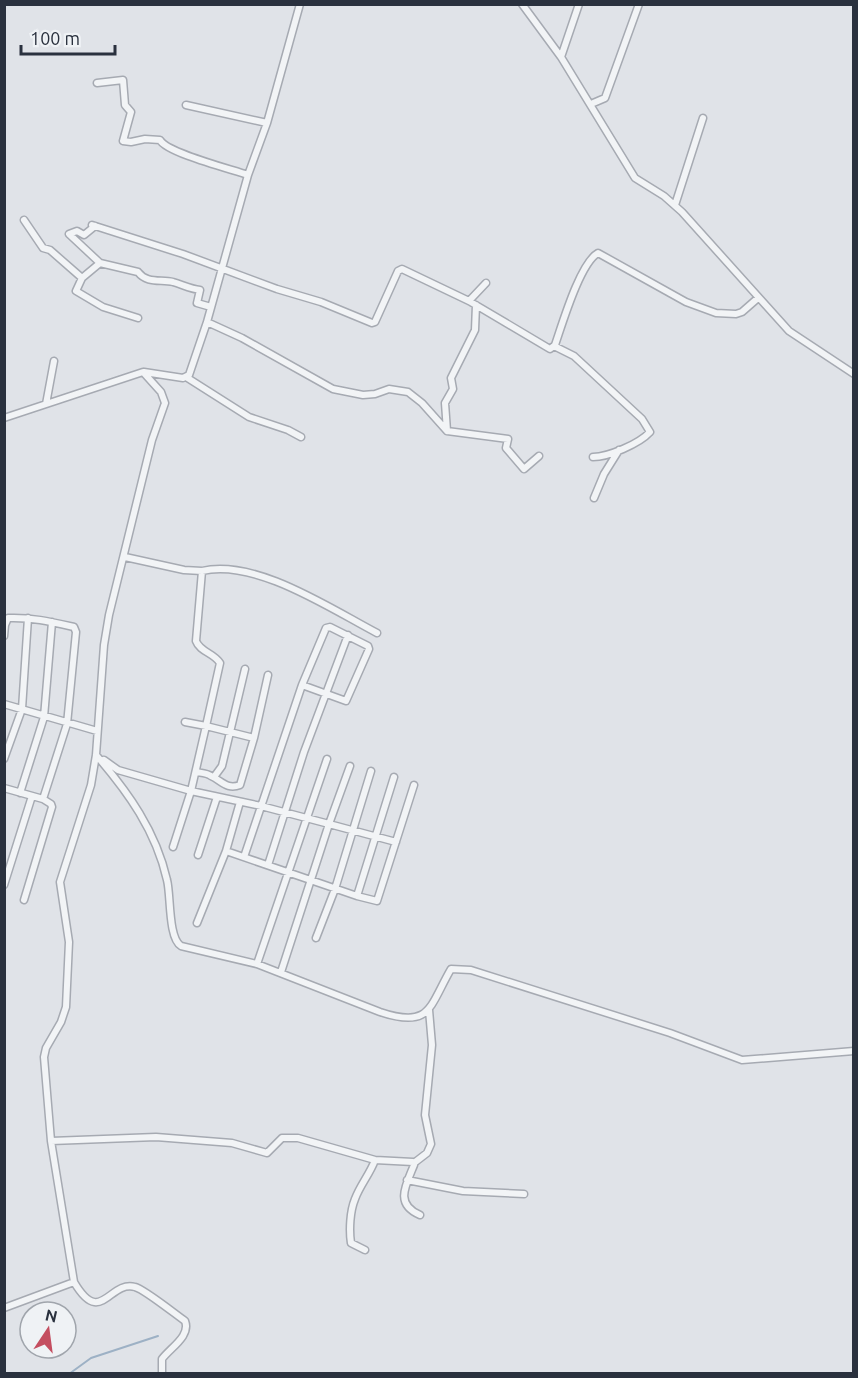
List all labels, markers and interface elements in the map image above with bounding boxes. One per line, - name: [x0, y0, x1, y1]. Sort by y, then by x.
- scale bar: [21, 18, 116, 56]
- text: 100 m: [30, 28, 80, 48]
- north arrow: [18, 1300, 78, 1360]
- text: N: [44, 1305, 59, 1325]

